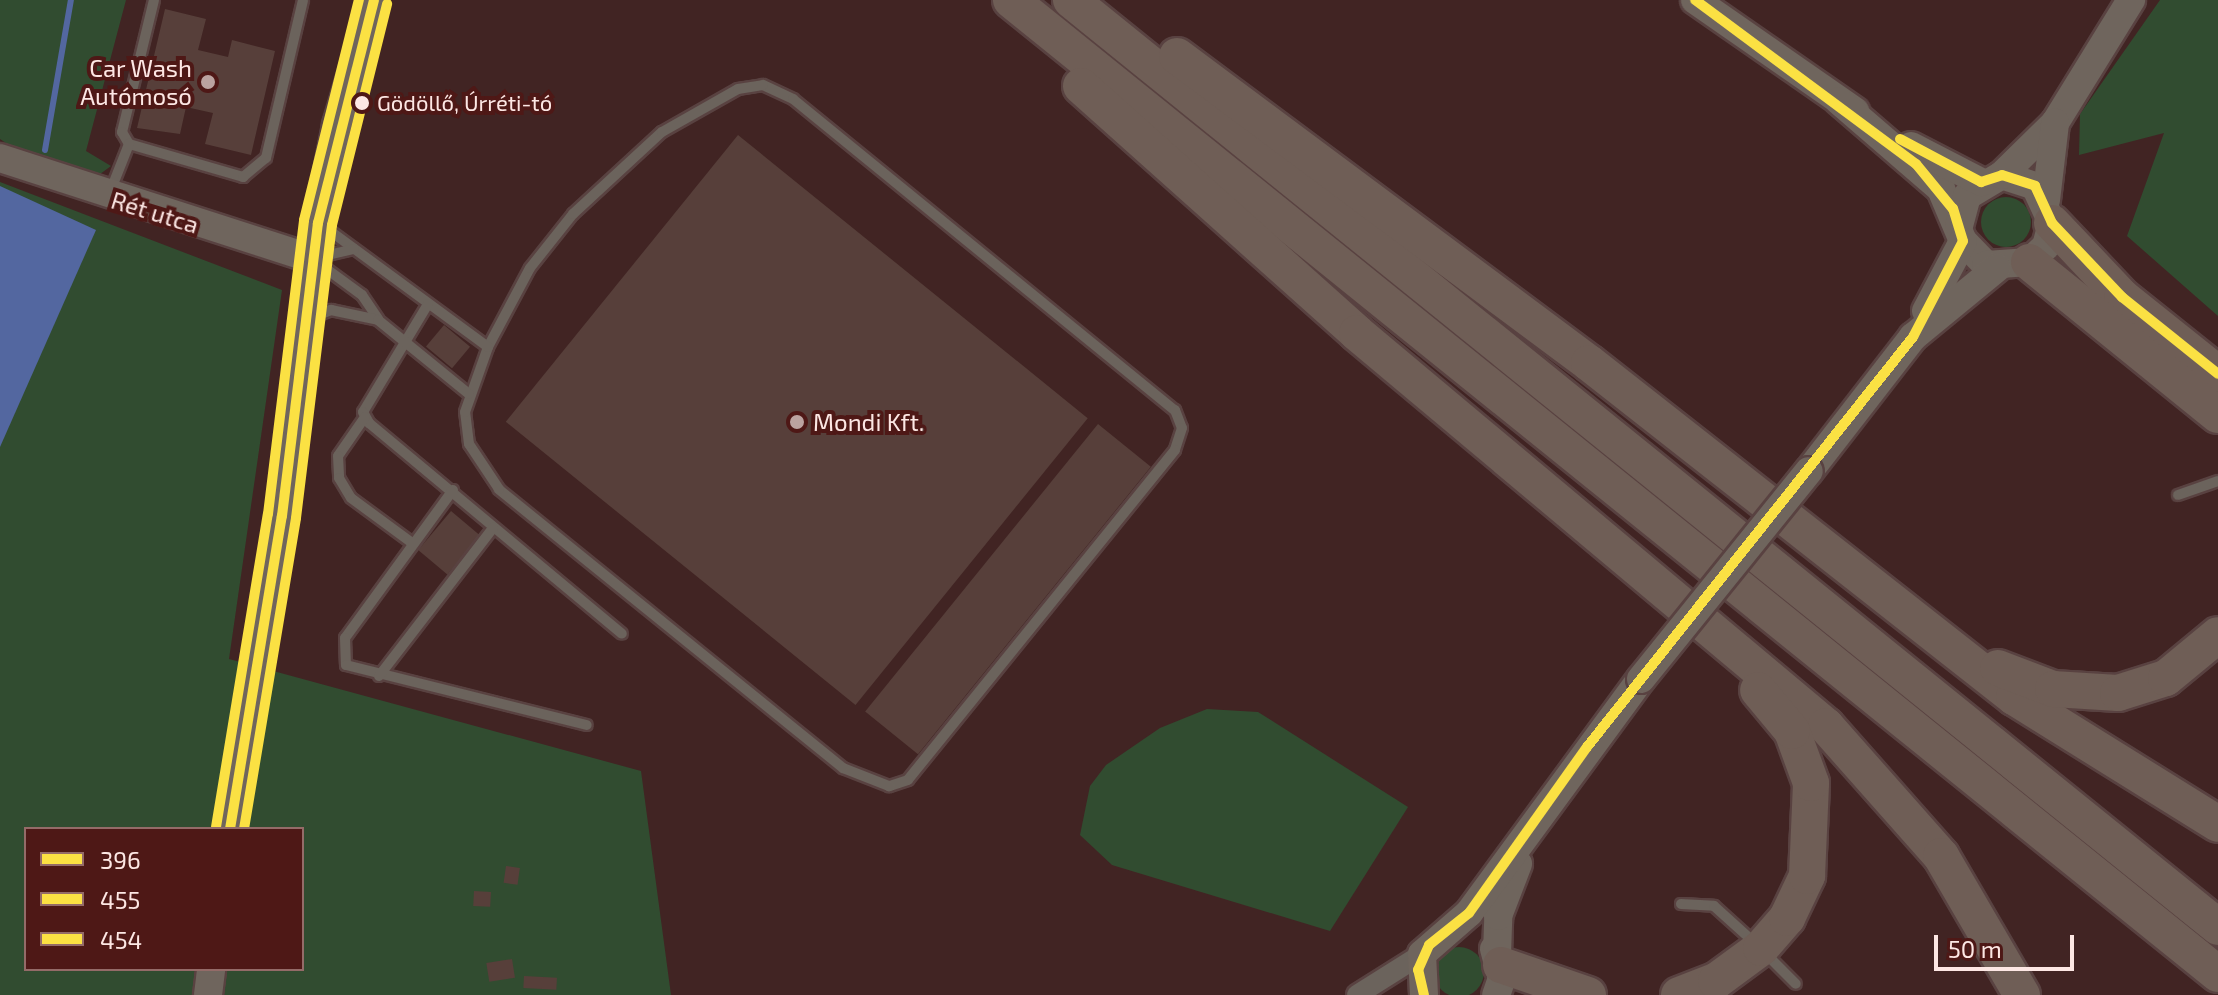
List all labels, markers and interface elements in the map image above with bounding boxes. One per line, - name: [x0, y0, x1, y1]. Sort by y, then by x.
- place label: Car Wash Autómosó: [80, 54, 192, 110]
- marker: Car Wash Autómosó: [199, 73, 217, 91]
- place label: Gödöllő, Úrréti-tó: [377, 90, 552, 116]
- marker: Gödöllő, Úrréti-tó: [354, 95, 370, 111]
- street label: Rét utca: [108, 185, 202, 239]
- place label: Mondi Kft.: [813, 408, 924, 436]
- marker: Mondi Kft.: [788, 413, 806, 431]
- legend: [24, 827, 304, 971]
- text: 396: [100, 845, 141, 874]
- text: 455: [100, 885, 141, 914]
- scale bar: [1938, 919, 2078, 969]
- text: 454: [100, 925, 142, 954]
- text: 50 m: [1948, 934, 2002, 963]

